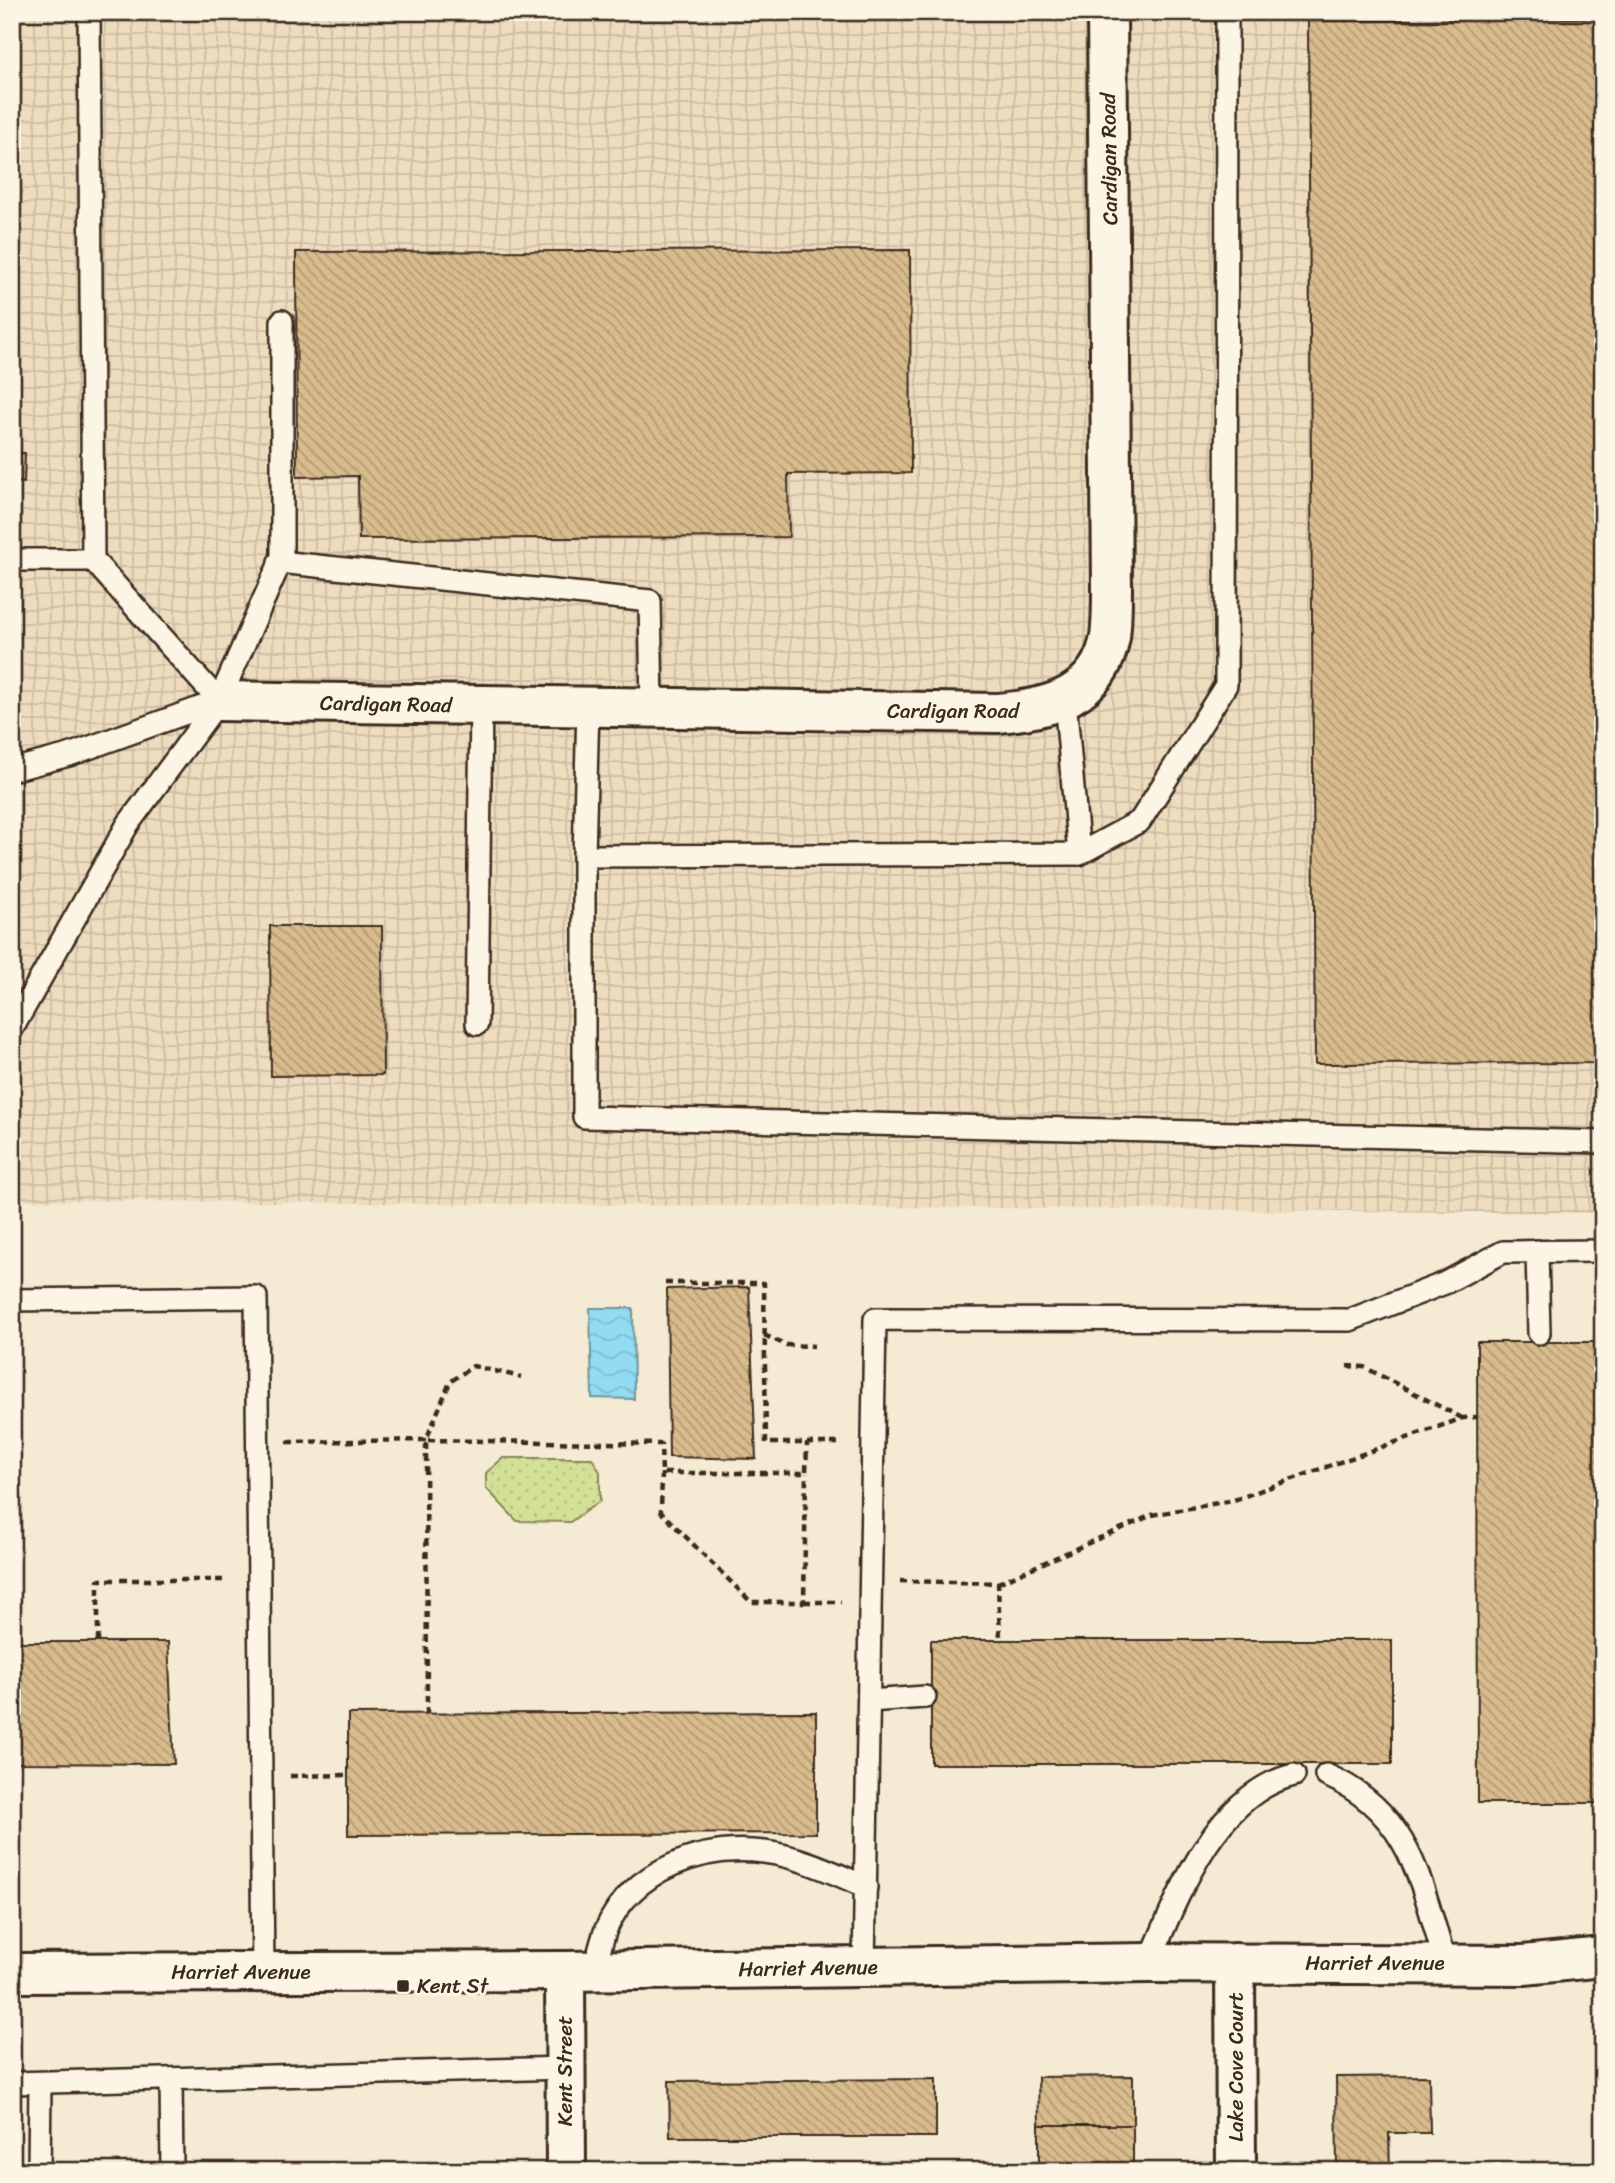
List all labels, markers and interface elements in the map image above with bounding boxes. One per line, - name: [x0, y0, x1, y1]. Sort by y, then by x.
- street label: Cardigan Road: [1089, 91, 1129, 225]
- street label: Cardigan Road: [320, 684, 454, 724]
- street label: Cardigan Road: [887, 692, 1021, 730]
- street label: Harriet Avenue: [1305, 1944, 1445, 1982]
- street label: Harriet Avenue: [738, 1948, 878, 1988]
- street label: Harriet Avenue: [171, 1953, 311, 1991]
- place label: Kent St: [417, 1967, 490, 2005]
- marker: Kent St: [395, 1978, 411, 1994]
- street label: Lake Cove Court: [1217, 1992, 1255, 2142]
- street label: Kent Street: [546, 2016, 584, 2126]

